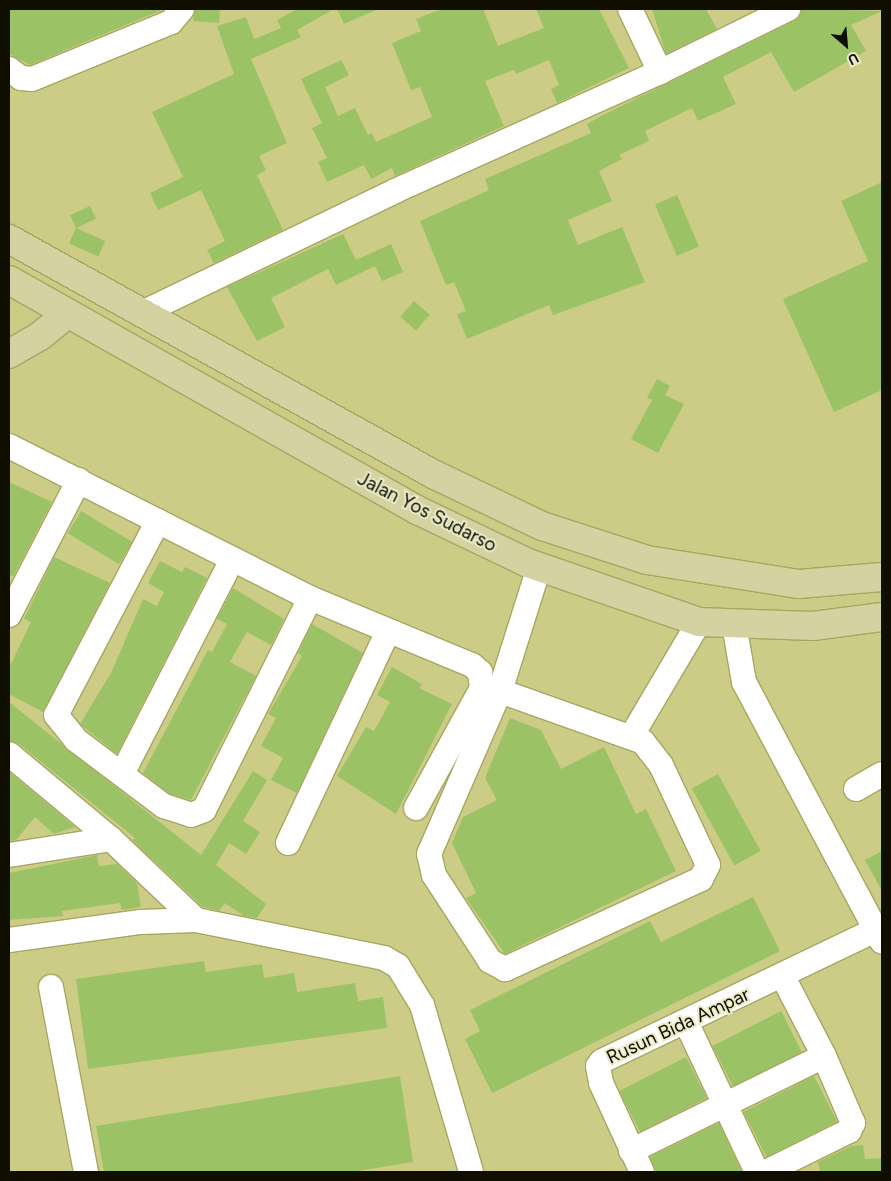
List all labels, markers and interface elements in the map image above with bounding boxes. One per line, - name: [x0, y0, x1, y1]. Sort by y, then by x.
- north arrow: [821, 20, 871, 70]
- text: U: [845, 49, 861, 69]
- street label: Jalan Yos Sudarso: [354, 467, 500, 557]
- street label: Rusun Bida Ampar: [603, 983, 753, 1069]

